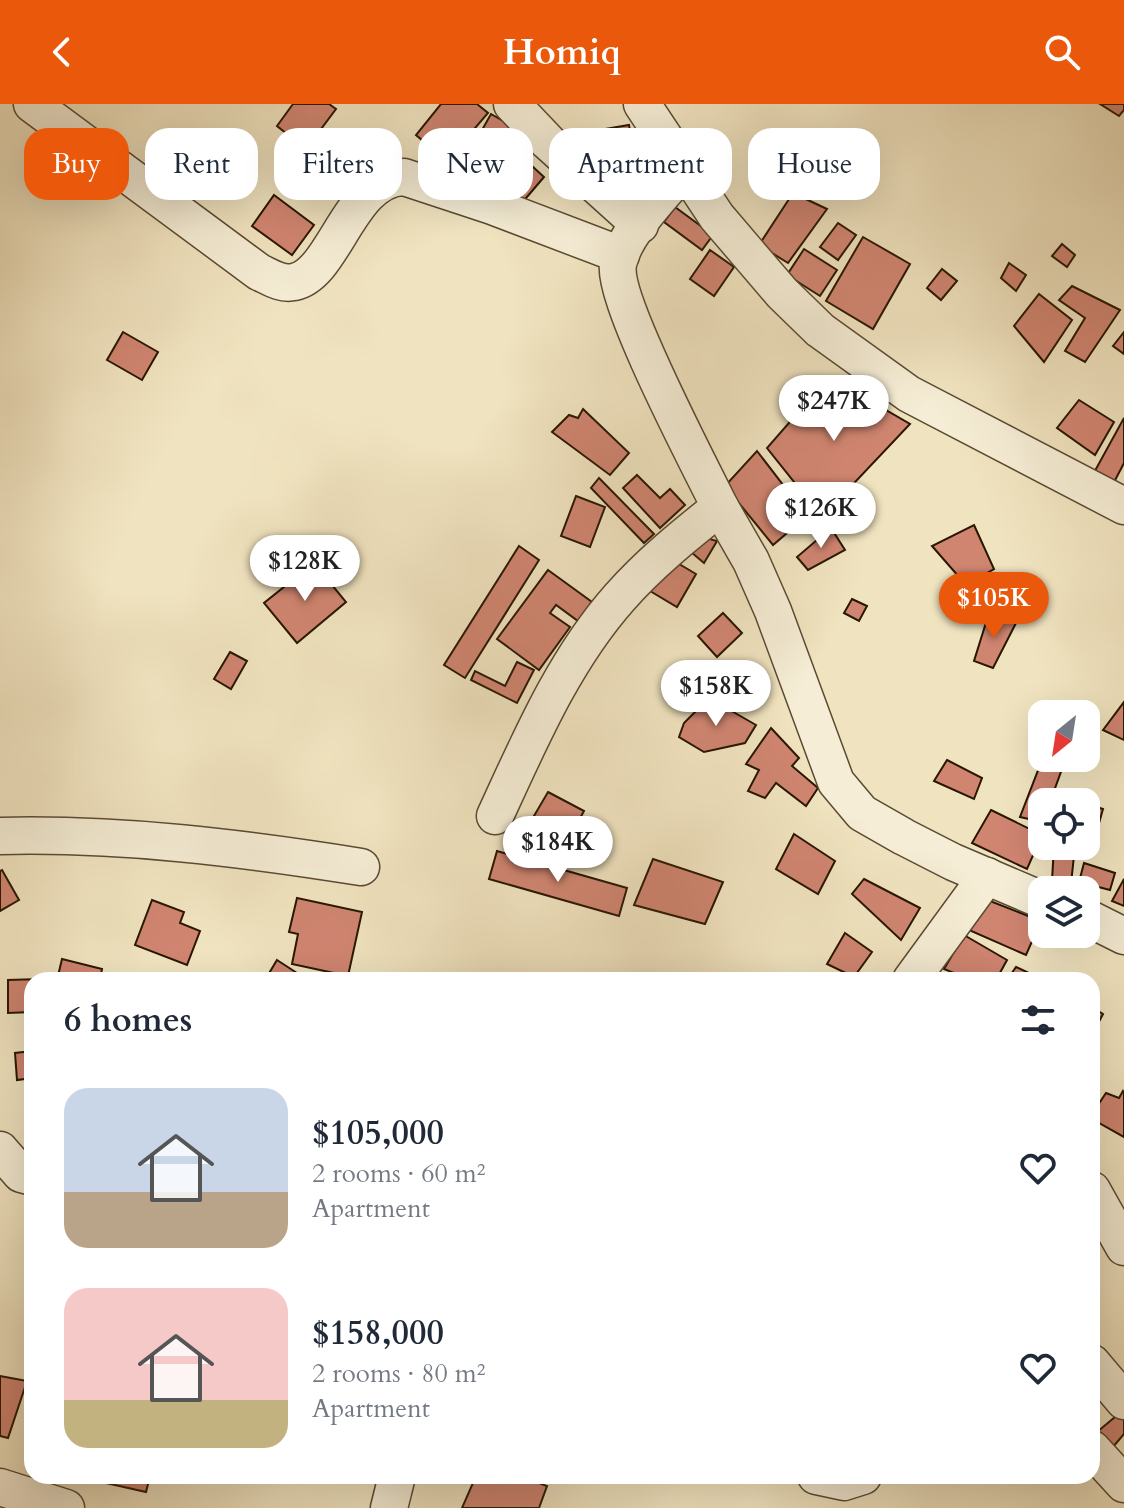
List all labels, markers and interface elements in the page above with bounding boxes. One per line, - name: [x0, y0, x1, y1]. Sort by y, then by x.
- text: Homiq: [503, 28, 621, 77]
- icon: back: [40, 30, 84, 74]
- icon: search: [1040, 30, 1084, 74]
- chip: Buy: [24, 128, 129, 200]
- chip: Rent: [145, 128, 258, 200]
- chip: Filters: [274, 128, 402, 200]
- chip: New: [418, 128, 533, 200]
- chip: Apartment: [549, 128, 732, 200]
- chip: House: [748, 128, 880, 200]
- pin: $247K: [778, 375, 890, 443]
- text: $247K: [797, 383, 871, 418]
- pin: $126K: [765, 482, 877, 550]
- text: $126K: [784, 490, 858, 525]
- pin: $128K: [249, 535, 361, 603]
- text: $128K: [268, 543, 342, 578]
- pin: $105K: [938, 572, 1050, 640]
- text: $105K: [957, 580, 1031, 615]
- pin: $158K: [660, 660, 772, 728]
- text: $158K: [679, 668, 753, 703]
- north arrow: [1028, 700, 1100, 772]
- map controls: [1028, 700, 1100, 948]
- button: locate: [1028, 788, 1100, 860]
- pin: $184K: [502, 816, 614, 884]
- text: $184K: [521, 824, 595, 859]
- button: layers: [1028, 876, 1100, 948]
- text: 6 homes: [64, 997, 192, 1043]
- icon: filters: [1016, 998, 1060, 1042]
- text: $105,000: [312, 1110, 444, 1156]
- icon: home: [128, 1120, 224, 1216]
- icon: heart: [1016, 1146, 1060, 1190]
- text: 2 rooms · 60 m²: [312, 1156, 485, 1191]
- text: Apartment: [312, 1191, 430, 1226]
- text: $158,000: [312, 1310, 444, 1356]
- icon: home: [128, 1320, 224, 1416]
- icon: heart: [1016, 1346, 1060, 1390]
- text: 2 rooms · 80 m²: [312, 1356, 485, 1391]
- text: Apartment: [312, 1391, 430, 1426]

